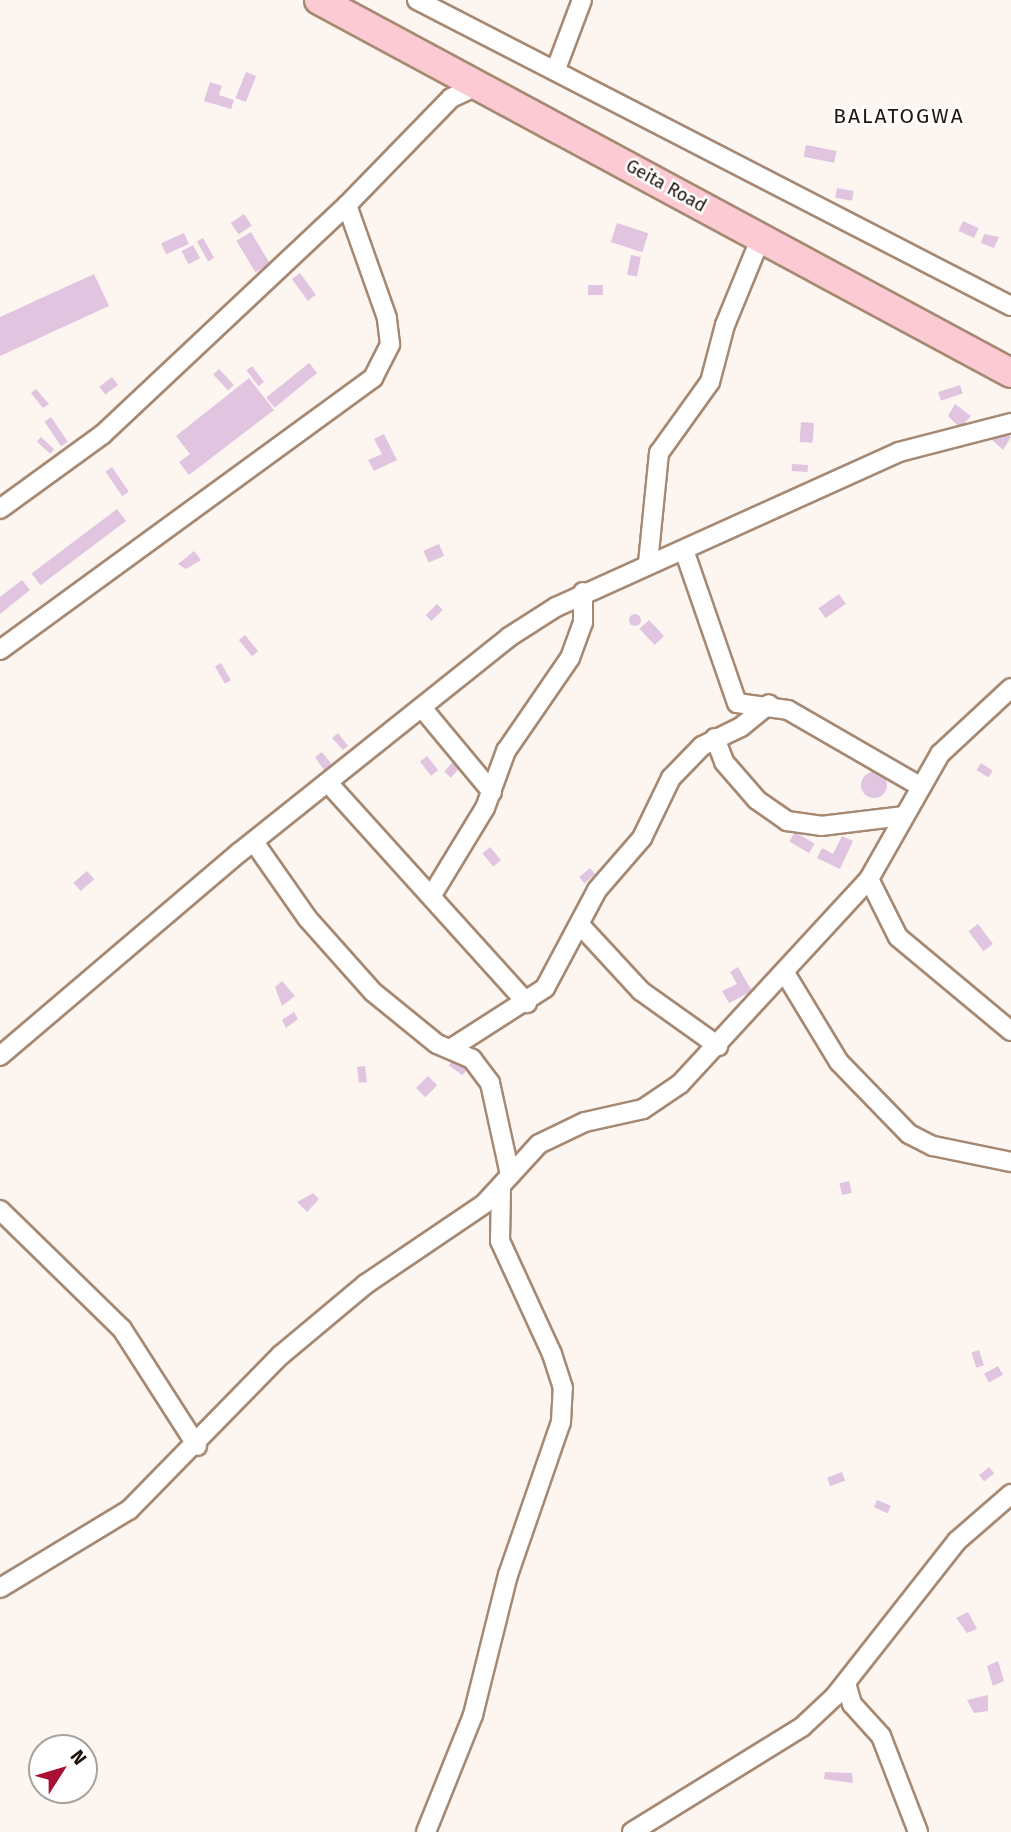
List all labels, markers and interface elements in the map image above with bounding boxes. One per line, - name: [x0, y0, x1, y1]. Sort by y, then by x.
- district label: BALATOGWA: [834, 103, 964, 129]
- street label: Geita Road: [622, 155, 710, 217]
- north arrow: [28, 1734, 98, 1804]
- text: N: [66, 1745, 92, 1769]

